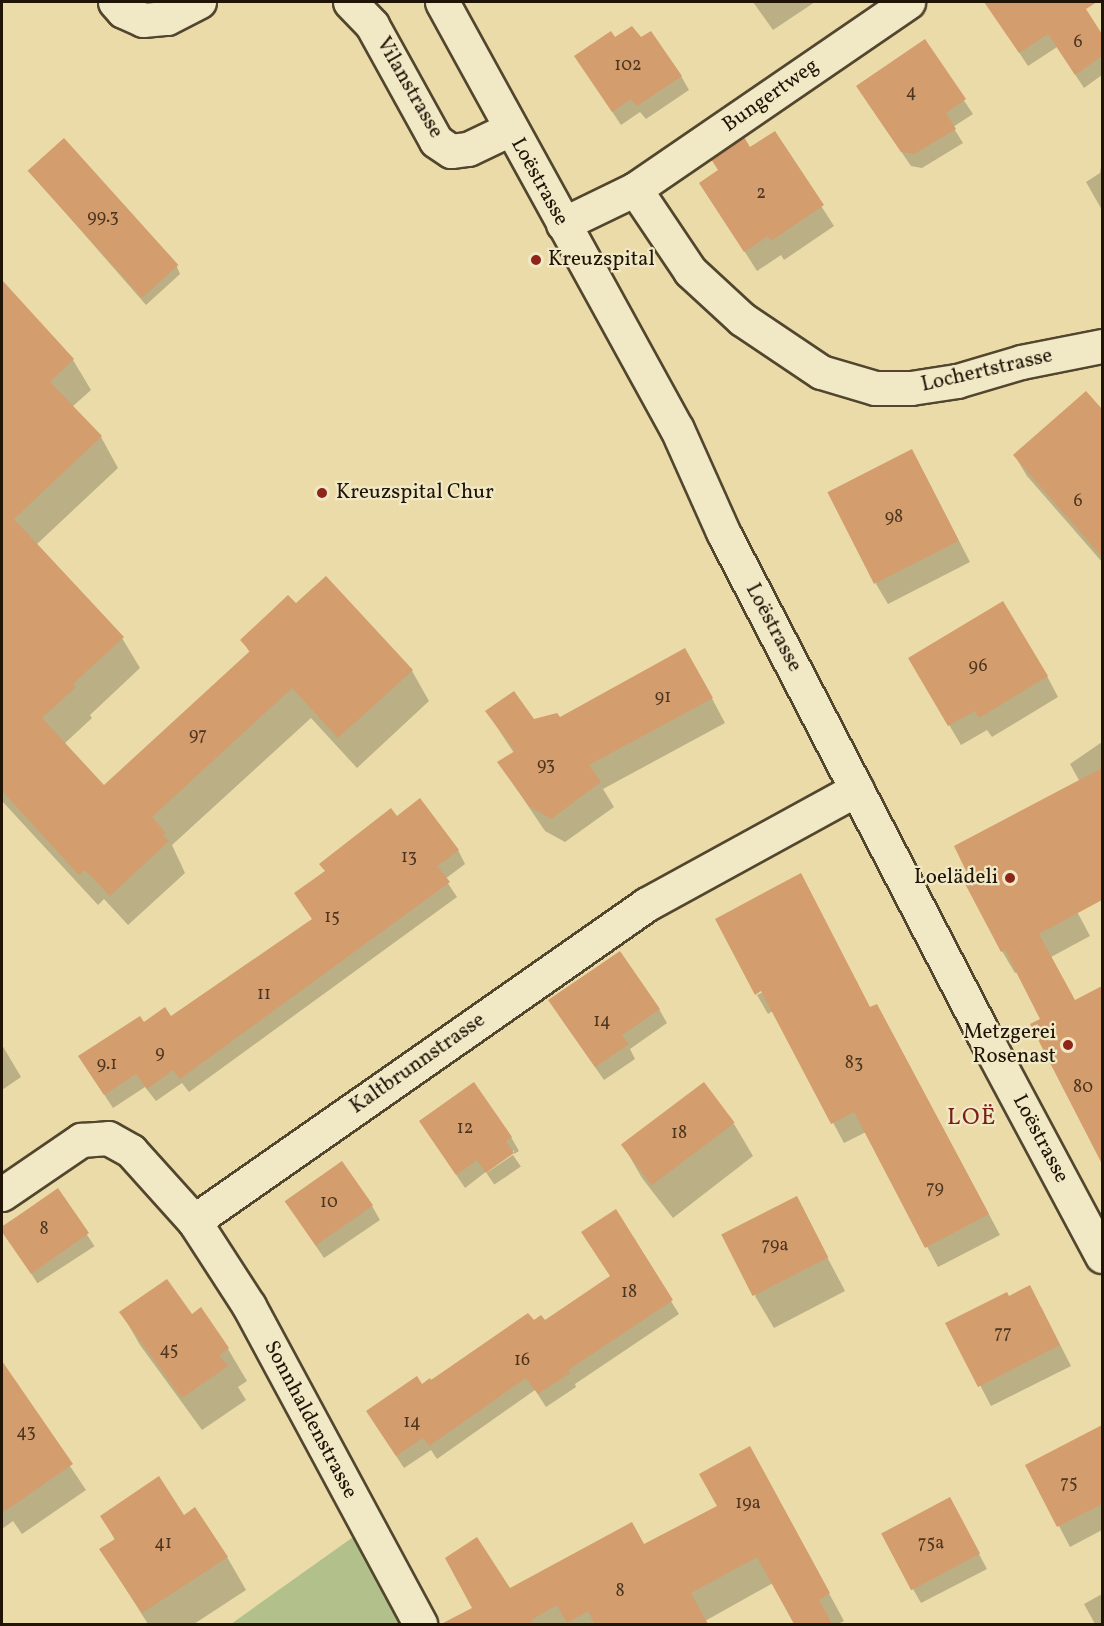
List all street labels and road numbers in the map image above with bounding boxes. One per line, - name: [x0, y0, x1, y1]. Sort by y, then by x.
- street label: Vilanstrasse: [370, 33, 448, 143]
- street label: Bungertweg: [718, 54, 824, 138]
- street label: Loëstrasse: [505, 134, 573, 230]
- street label: Lochertstrasse: [919, 344, 1055, 398]
- street label: Loëstrasse: [739, 580, 807, 676]
- street label: Kaltbrunnstrasse: [346, 1008, 490, 1120]
- street label: Loëstrasse: [1006, 1091, 1074, 1187]
- street label: Sonnhaldenstrasse: [258, 1337, 362, 1503]

